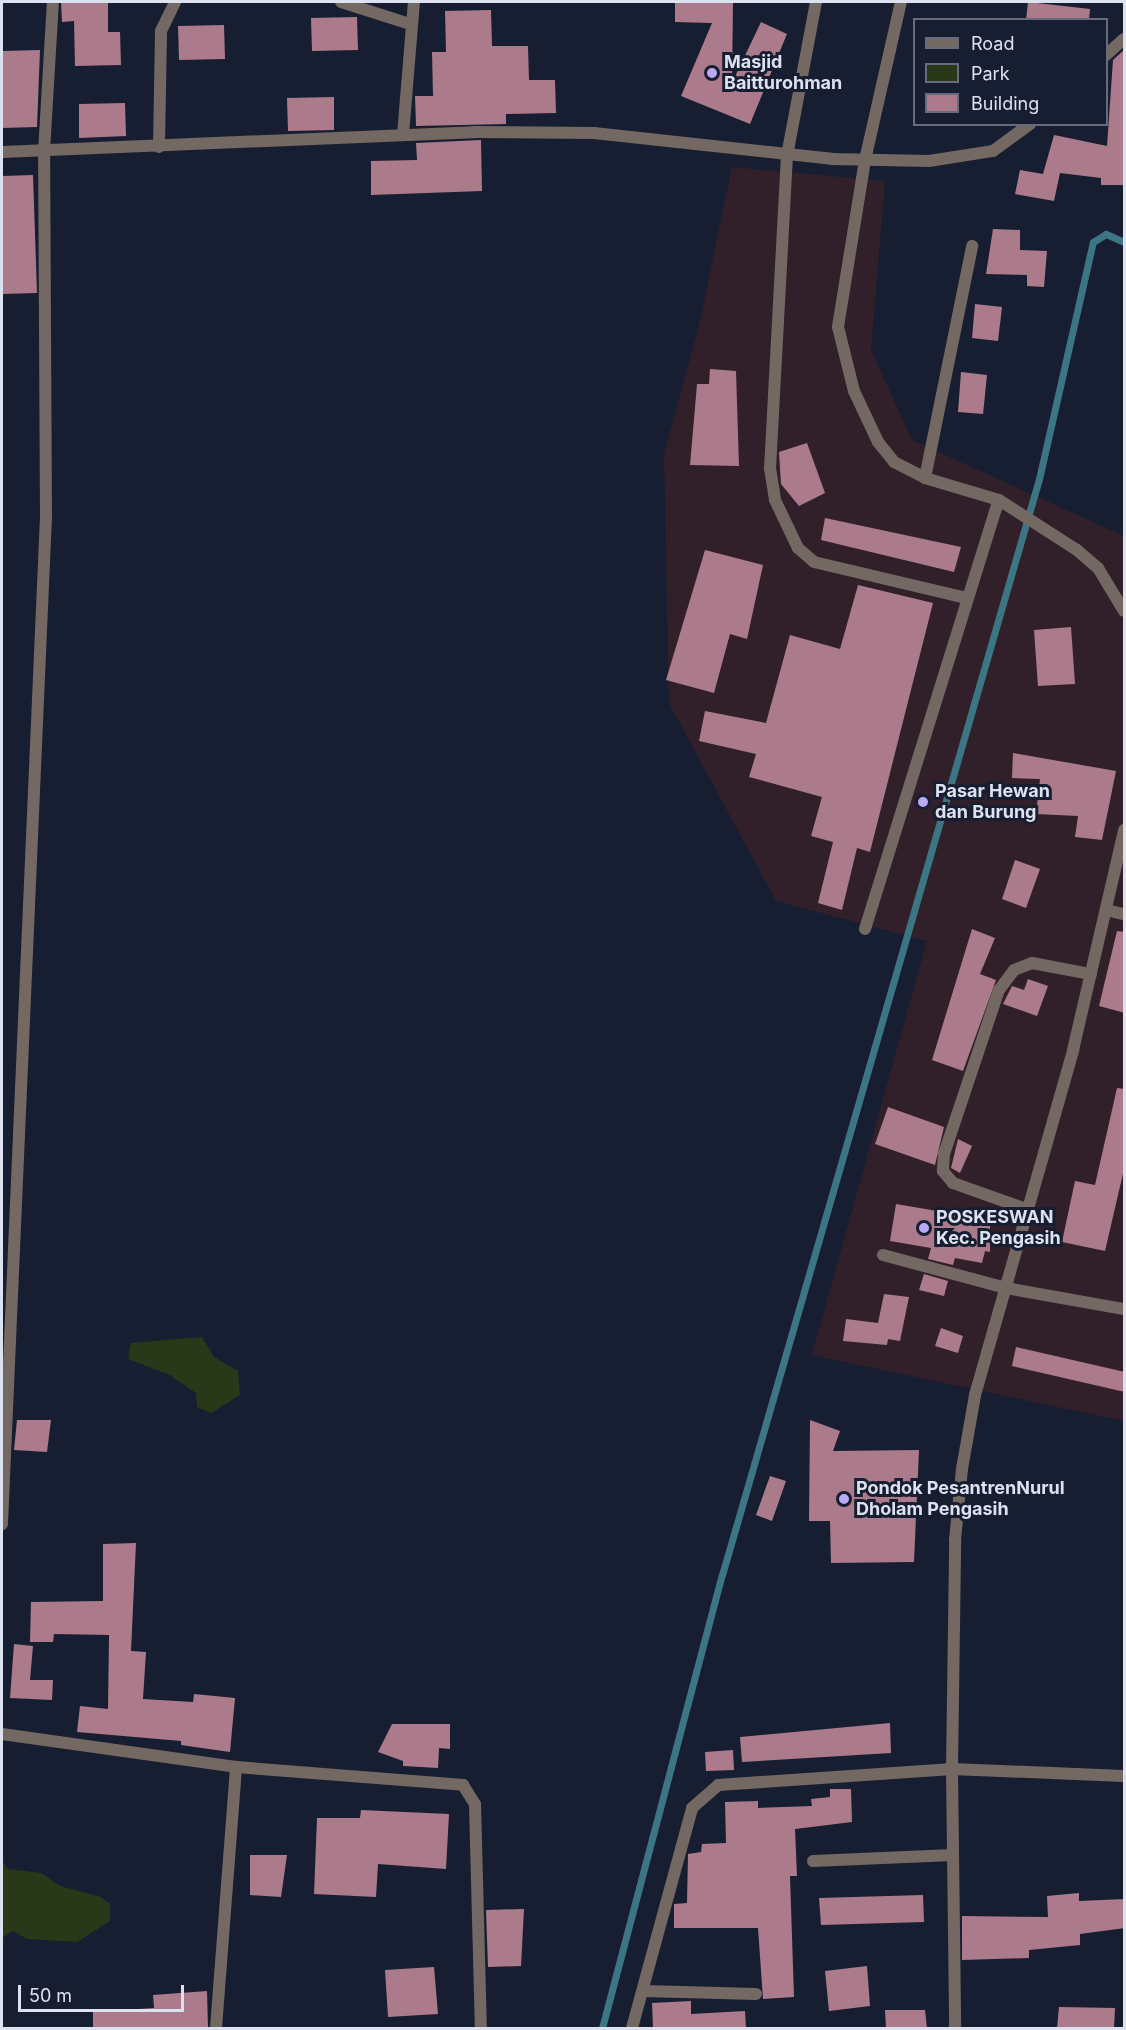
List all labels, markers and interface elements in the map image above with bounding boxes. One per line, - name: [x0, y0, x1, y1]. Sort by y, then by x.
- legend: [913, 18, 1108, 126]
- text: Road: [971, 33, 1014, 54]
- place label: Masjid Baitturohman: [724, 52, 842, 94]
- text: Park: [971, 63, 1010, 84]
- marker: Masjid Baitturohman: [705, 66, 719, 80]
- text: Building: [971, 93, 1039, 114]
- place label: Pasar Hewan dan Burung: [935, 781, 1050, 824]
- marker: Pasar Hewan dan Burung: [916, 795, 930, 809]
- place label: POSKESWAN Kec. Pengasih: [936, 1207, 1061, 1250]
- marker: POSKESWAN Kec. Pengasih: [917, 1221, 931, 1235]
- place label: Pondok PesantrenNurul Dholam Pengasih: [856, 1478, 1065, 1520]
- marker: Pondok PesantrenNurul Dholam Pengasih: [837, 1492, 851, 1506]
- scale bar: [21, 1973, 188, 2011]
- text: 50 m: [29, 1985, 72, 2006]

